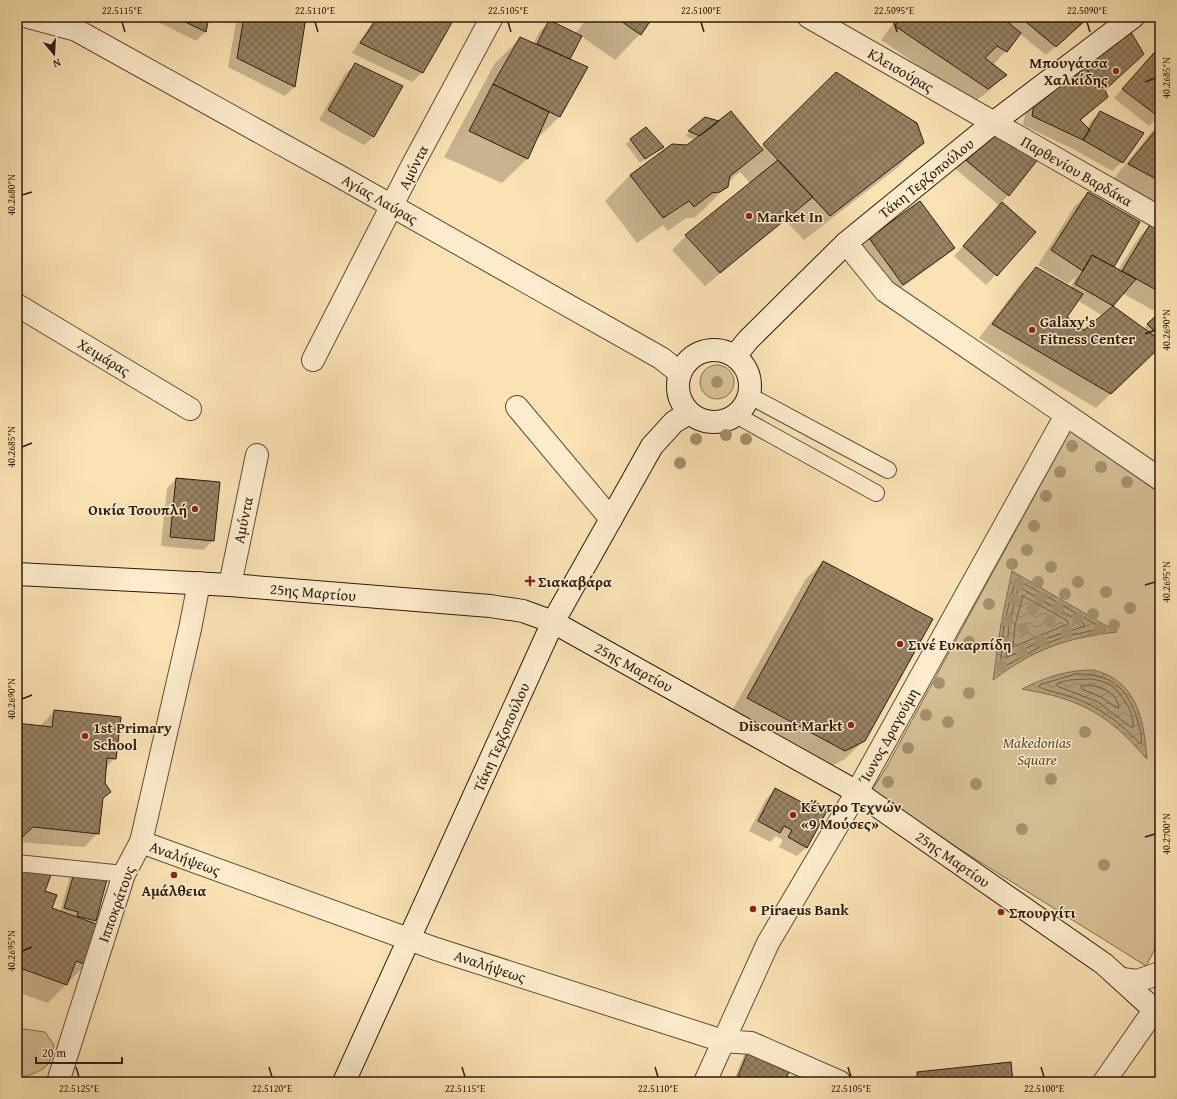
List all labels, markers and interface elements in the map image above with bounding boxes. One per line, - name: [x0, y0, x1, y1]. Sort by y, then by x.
- text: 22.5115°E: [102, 3, 142, 18]
- text: 22.5110°E: [295, 3, 335, 18]
- text: 22.5105°E: [488, 3, 528, 18]
- text: 22.5100°E: [681, 3, 721, 18]
- text: 22.5095°E: [874, 3, 914, 18]
- text: 22.5090°E: [1067, 3, 1107, 18]
- north arrow: [34, 34, 74, 74]
- street label: Κλεισούρας: [864, 43, 938, 98]
- place label: Μπουγάτσα Χαλκίδης: [1029, 52, 1108, 90]
- text: N: [51, 55, 63, 72]
- text: 40.2685°N: [1159, 57, 1174, 99]
- marker: Μπουγάτσα Χαλκίδης: [1111, 66, 1121, 76]
- street label: Παρθενίου Βαρδάκα: [1017, 130, 1137, 212]
- street label: Τάκη Τερζοπούλου: [874, 133, 978, 223]
- street label: Αμύντα: [393, 141, 433, 193]
- street label: Αγίας Λαύρας: [338, 169, 422, 230]
- text: 40.2680°N: [4, 174, 19, 216]
- place label: Market In: [757, 206, 823, 227]
- marker: Market In: [744, 211, 754, 221]
- text: 40.2690°N: [1159, 309, 1174, 351]
- place label: Galaxy's Fitness Center: [1040, 311, 1135, 349]
- marker: Galaxy's Fitness Center: [1027, 325, 1037, 335]
- street label: Χειμάρας: [74, 333, 135, 381]
- text: 40.2685°N: [4, 426, 19, 468]
- street label: Αμύντα: [228, 495, 258, 545]
- place label: Οικία Τσουπλή: [88, 499, 187, 520]
- marker: Οικία Τσουπλή: [190, 504, 200, 514]
- text: 40.2695°N: [1159, 561, 1174, 603]
- place label: Σιακαβάρα: [538, 571, 612, 592]
- marker: Σιακαβάρα: [525, 576, 535, 586]
- street label: 25ης Μαρτίου: [269, 578, 357, 606]
- place label: Σινέ Ευκαρπίδη: [908, 634, 1011, 655]
- street label: 25ης Μαρτίου: [591, 637, 677, 697]
- marker: Σινέ Ευκαρπίδη: [895, 639, 905, 649]
- text: 40.2690°N: [4, 678, 19, 720]
- street label: Τάκη Τερζοπούλου: [468, 679, 535, 795]
- street label: Ίωνος Δραγούμη: [853, 684, 923, 788]
- place label: Discount Markt: [739, 715, 843, 736]
- place label: 1st Primary School: [93, 717, 172, 755]
- marker: Discount Markt: [846, 720, 856, 730]
- marker: 1st Primary School: [80, 731, 90, 741]
- park label: Makedonias Square: [1003, 732, 1072, 770]
- place label: Κέντρο Τεχνών «9 Μούσες»: [801, 796, 902, 834]
- marker: Κέντρο Τεχνών «9 Μούσες»: [788, 810, 798, 820]
- text: 40.2700°N: [1159, 813, 1174, 855]
- street label: 25ης Μαρτίου: [912, 826, 995, 892]
- street label: Αναλήψεως: [147, 835, 224, 881]
- street label: Ιπποκράτους: [92, 862, 140, 945]
- marker: Αμάλθεια: [169, 870, 179, 880]
- place label: Αμάλθεια: [141, 880, 207, 901]
- place label: Piraeus Bank: [761, 899, 849, 920]
- place label: Σπουργίτι: [1009, 902, 1076, 923]
- marker: Piraeus Bank: [748, 904, 758, 914]
- marker: Σπουργίτι: [996, 907, 1006, 917]
- text: 40.2695°N: [4, 930, 19, 972]
- street label: Αναλήψεως: [452, 945, 529, 988]
- scale bar: [36, 1039, 122, 1065]
- text: 20 m: [42, 1044, 66, 1061]
- text: 22.5125°E: [59, 1081, 99, 1096]
- text: 22.5120°E: [252, 1081, 292, 1096]
- text: 22.5115°E: [445, 1081, 485, 1096]
- text: 22.5110°E: [638, 1081, 678, 1096]
- text: 22.5105°E: [831, 1081, 871, 1096]
- text: 22.5100°E: [1024, 1081, 1064, 1096]

